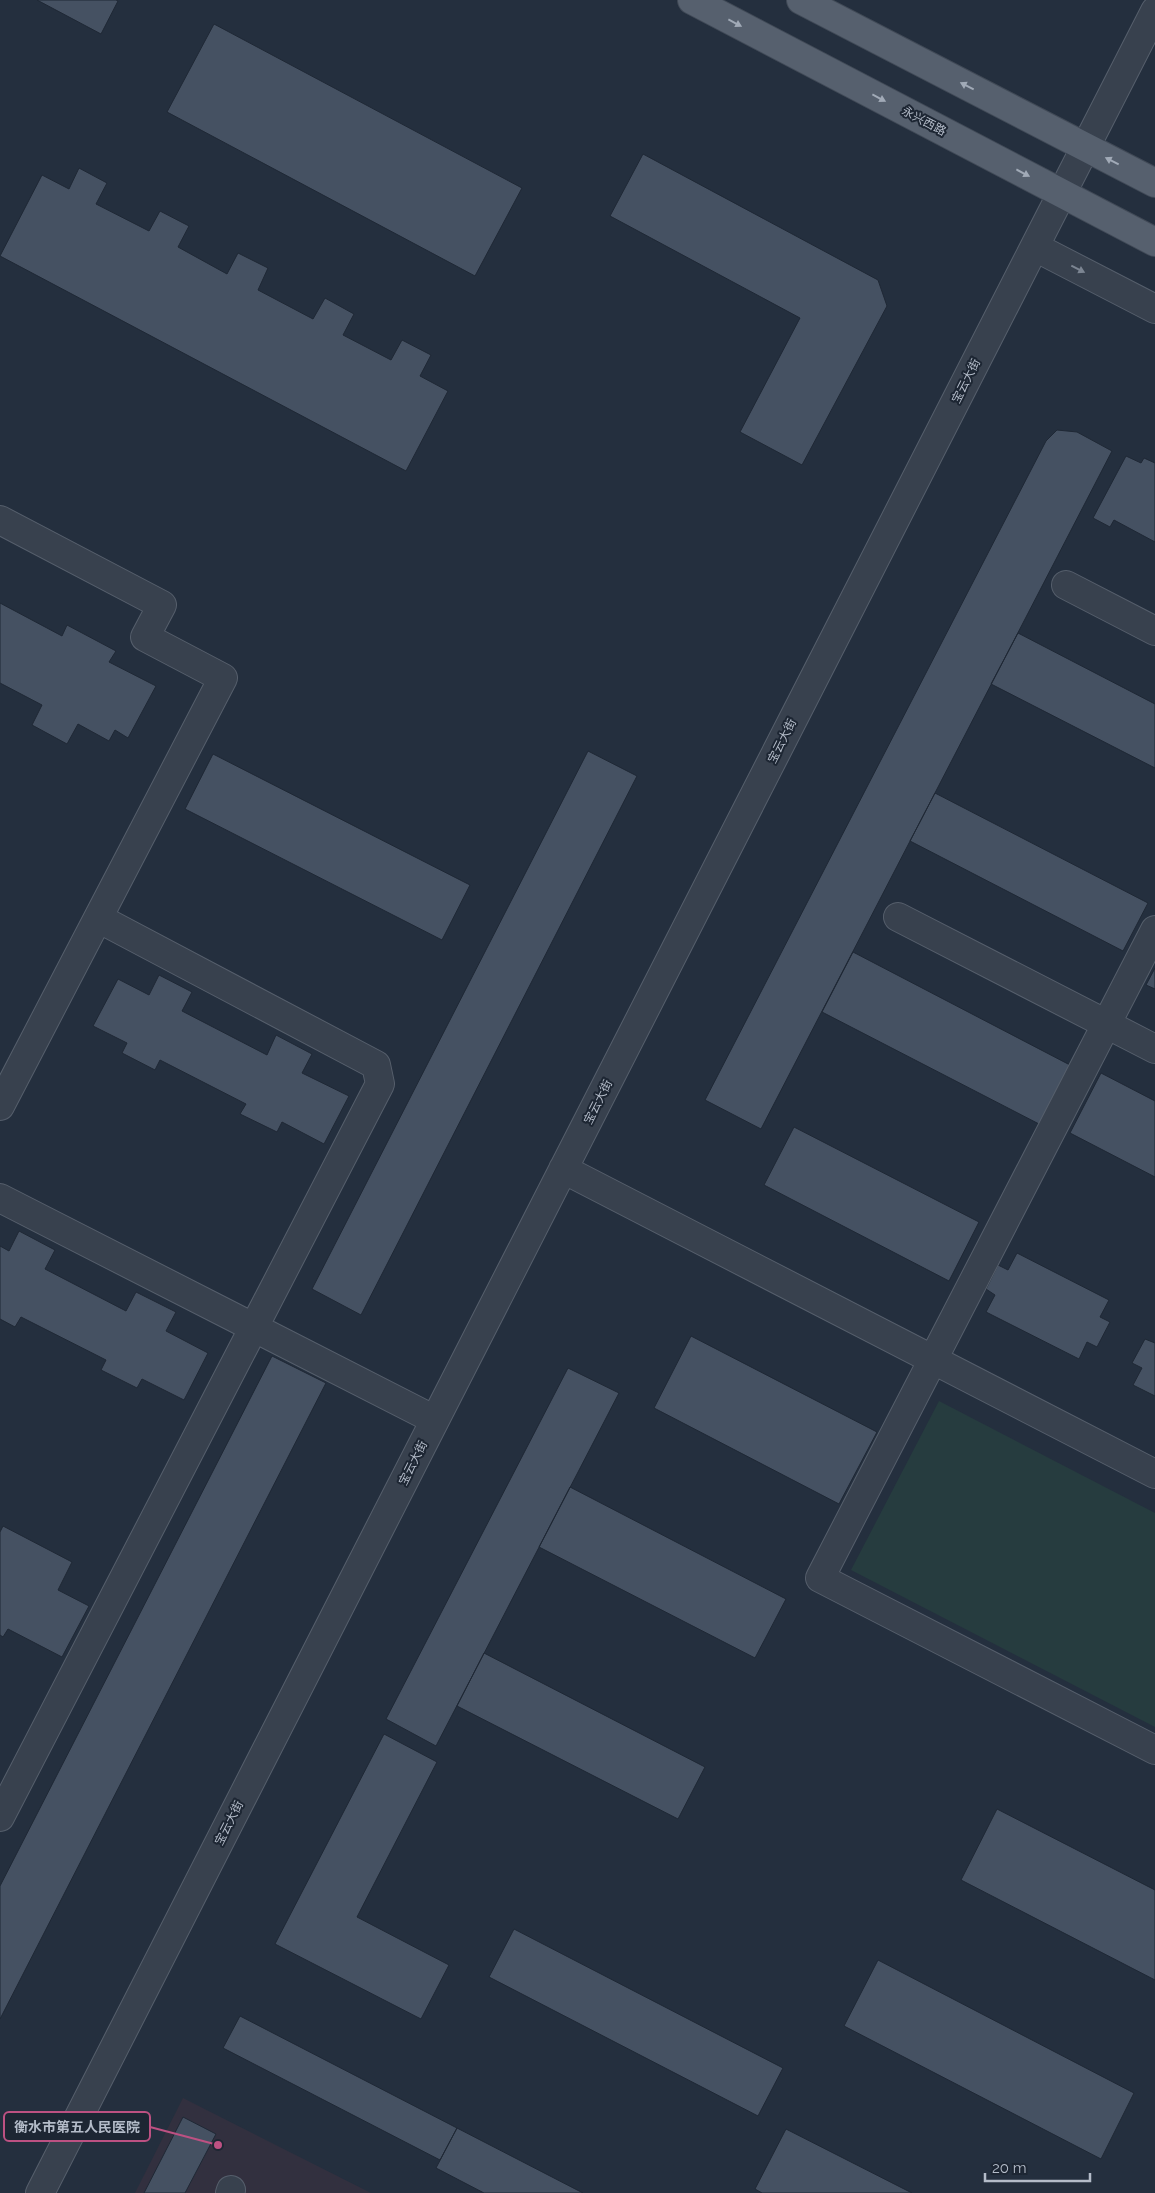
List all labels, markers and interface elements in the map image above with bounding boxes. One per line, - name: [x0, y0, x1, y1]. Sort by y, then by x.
- one-way arrow: [728, 19, 743, 27]
- one-way arrow: [960, 82, 975, 90]
- one-way arrow: [872, 94, 887, 102]
- street label: 永兴西路: [900, 104, 948, 138]
- one-way arrow: [1105, 157, 1119, 165]
- one-way arrow: [1016, 169, 1031, 177]
- one-way arrow: [1071, 265, 1085, 273]
- street label: 宝云大街: [949, 356, 983, 406]
- street label: 宝云大街: [765, 716, 799, 766]
- street label: 宝云大街: [581, 1077, 615, 1127]
- street label: 宝云大街: [396, 1438, 430, 1488]
- street label: 宝云大街: [212, 1798, 246, 1848]
- callout: 衡水市第五人民医院: [4, 2112, 150, 2141]
- text: 衡水市第五人民医院: [14, 2119, 140, 2135]
- scale bar: [985, 2150, 1090, 2182]
- text: 20 m: [992, 2159, 1027, 2177]

